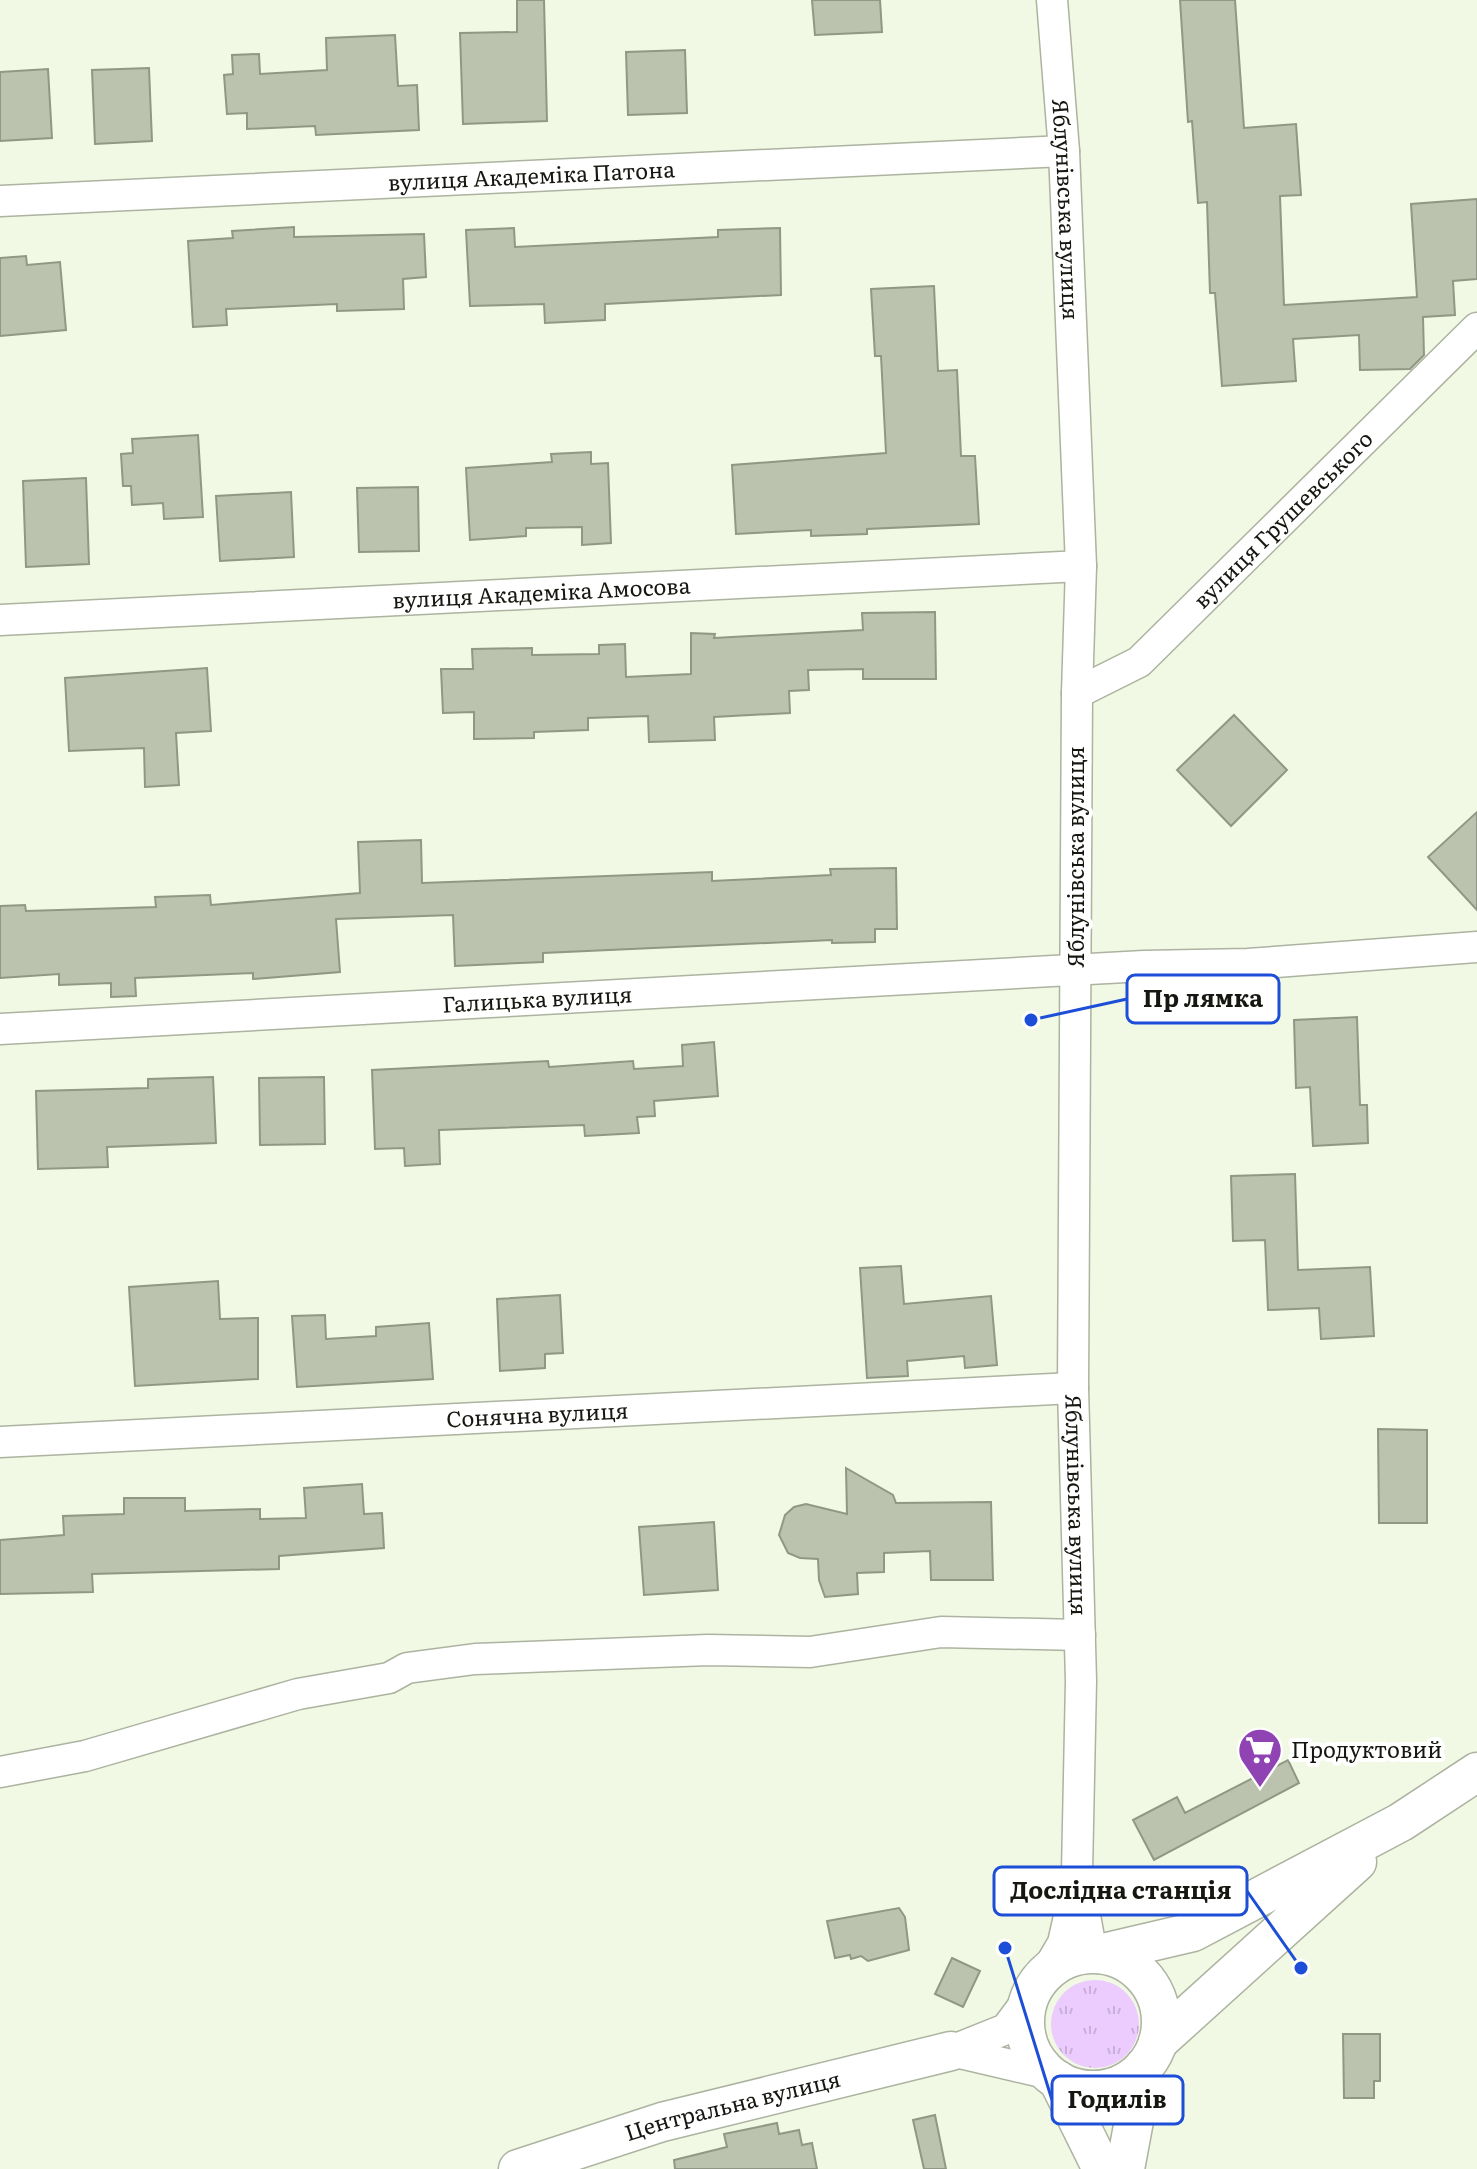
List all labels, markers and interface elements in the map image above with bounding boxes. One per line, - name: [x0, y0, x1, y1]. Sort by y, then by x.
- street label: Яблунівська вулиця: [1045, 97, 1089, 321]
- street label: вулиця Академіка Патона: [387, 151, 676, 198]
- street label: вулиця Грушевського: [1185, 422, 1379, 615]
- street label: вулиця Академіка Амосова: [391, 568, 691, 615]
- street label: Яблунівська вулиця: [1058, 746, 1091, 968]
- callout: Пр лямка: [1127, 975, 1279, 1023]
- street label: Галицька вулиця: [441, 976, 633, 1020]
- text: Пр лямка: [1143, 979, 1263, 1014]
- street label: Сонячна вулиця: [445, 1392, 629, 1435]
- street label: Яблунівська вулиця: [1058, 1394, 1097, 1616]
- supermarket icon: Продуктовий: [1236, 1726, 1284, 1789]
- place label: Продуктовий: [1291, 1732, 1442, 1765]
- callout: Дослідна станція: [994, 1867, 1247, 1915]
- text: Дослідна станція: [1010, 1871, 1232, 1906]
- street label: Центральна вулиця: [620, 2061, 844, 2148]
- callout: Годилів: [1052, 2076, 1183, 2124]
- text: Годилів: [1067, 2080, 1167, 2115]

